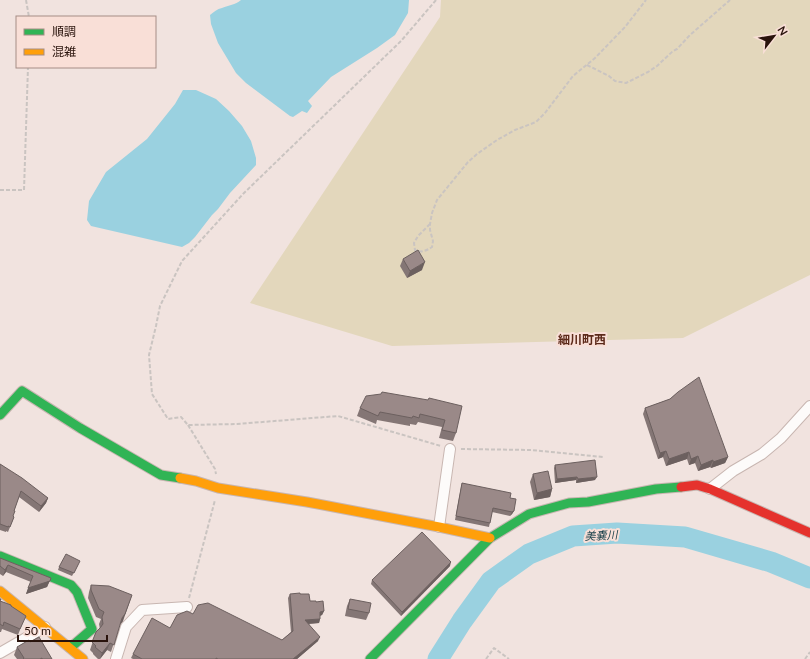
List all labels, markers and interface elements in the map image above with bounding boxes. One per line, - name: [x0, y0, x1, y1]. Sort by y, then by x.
- legend: [16, 16, 156, 68]
- north arrow: [754, 16, 794, 56]
- text: 順調: [52, 24, 76, 39]
- text: N: [775, 24, 791, 38]
- text: 混雑: [52, 44, 76, 59]
- district label: 細川町西: [558, 332, 606, 347]
- water label: 美嚢川: [584, 528, 619, 542]
- scale bar: [18, 617, 107, 643]
- text: 50 m: [24, 623, 51, 638]

